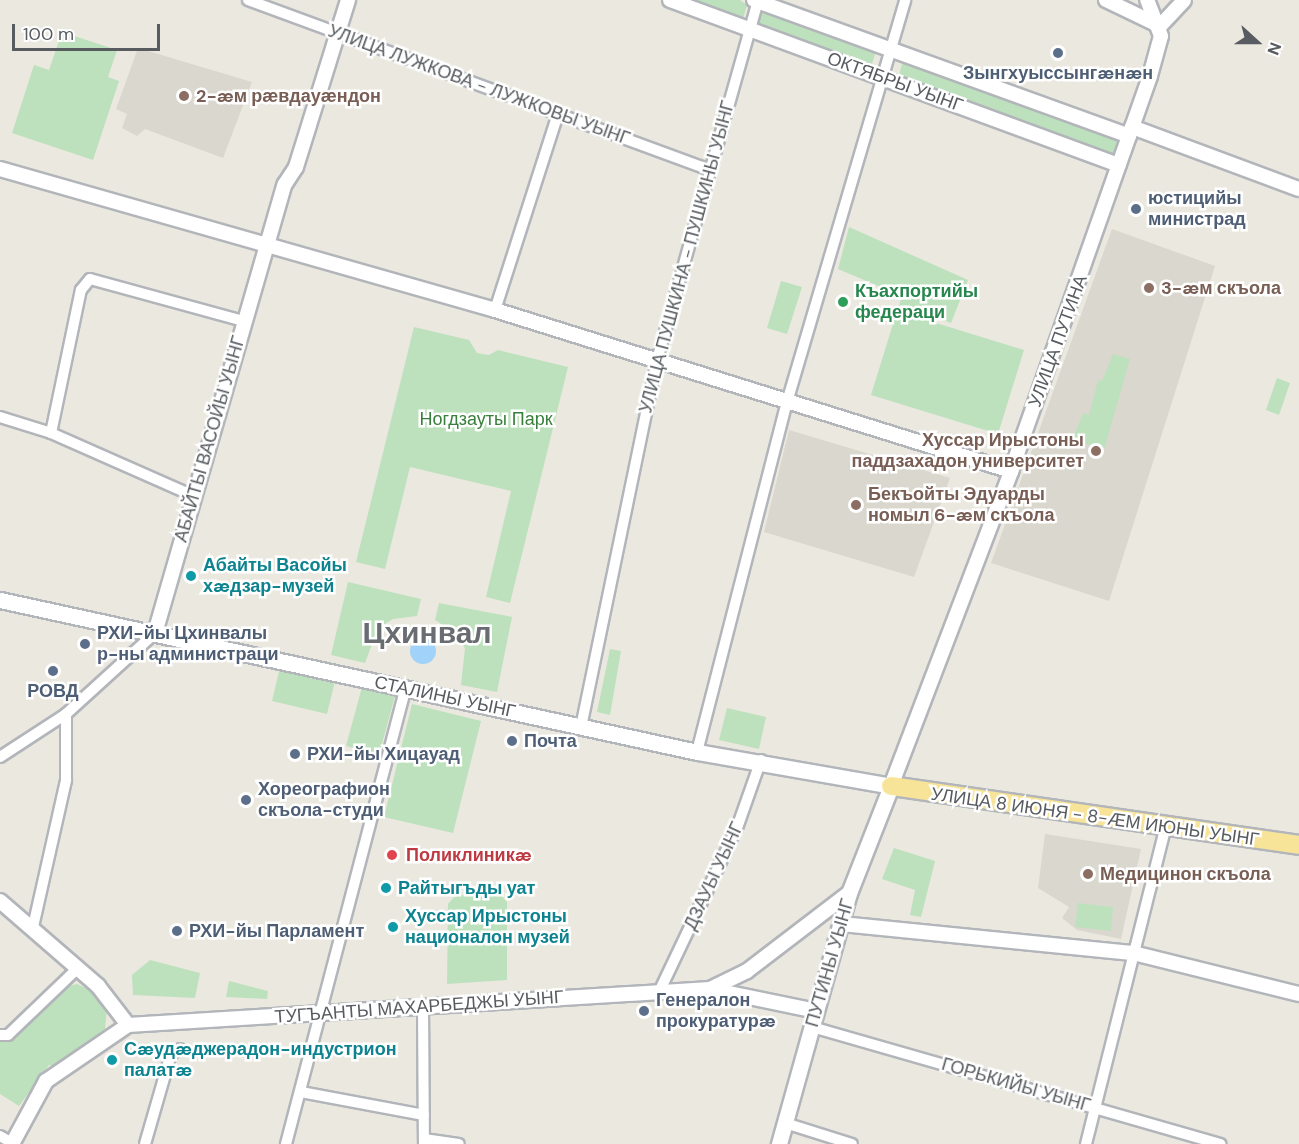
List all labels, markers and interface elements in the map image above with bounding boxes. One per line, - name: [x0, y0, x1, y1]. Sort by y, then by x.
- scale bar: [15, 12, 164, 50]
- north arrow: [1227, 12, 1287, 72]
- street label: УЛИЦА ЛУЖКОВА - ЛУЖКОВЫ УЫНГ: [325, 20, 633, 150]
- text: 100 m: [23, 22, 74, 46]
- text: N: [1262, 39, 1286, 58]
- marker: Зынгхуыссынгæнæн: [1051, 46, 1065, 60]
- street label: ОКТЯБРЫ УЫНГ: [824, 47, 966, 117]
- place label: Зынгхуыссынгæнæн: [963, 62, 1153, 84]
- place label: 2-æм рӕвдауӕндон: [196, 85, 381, 107]
- marker: 2-æм рӕвдауӕндон: [177, 89, 191, 103]
- street label: УЛИЦА ПУШКИНА - ПУШКИНЫ УЫНГ: [635, 98, 739, 416]
- place label: юстицийы министрад: [1148, 188, 1246, 230]
- marker: юстицийы министрад: [1129, 202, 1143, 216]
- street label: УЛИЦА ПУТИНА: [1024, 272, 1092, 410]
- place label: 3-æм скъола: [1161, 277, 1281, 299]
- place label: Къахпортийы федераци: [855, 281, 978, 324]
- marker: 3-æм скъола: [1142, 281, 1156, 295]
- marker: Къахпортийы федераци: [836, 295, 850, 309]
- street label: АБАЙТЫ ВАСОЙЫ УЫНГ: [170, 333, 250, 545]
- park label: Ногдзауты Парк: [419, 408, 553, 430]
- place label: Хуссар Ирыстоны паддзахадон университет: [852, 430, 1084, 472]
- marker: Хуссар Ирыстоны паддзахадон университет: [1089, 444, 1103, 458]
- place label: Бекъойты Эдуарды номыл 6-æм скъола: [868, 484, 1054, 526]
- marker: Бекъойты Эдуарды номыл 6-æм скъола: [849, 498, 863, 512]
- place label: Абайты Васойы хæдзар-музей: [203, 555, 347, 598]
- marker: Абайты Васойы хæдзар-музей: [184, 569, 198, 583]
- district label: Цхинвал: [363, 615, 491, 651]
- place label: РХИ-йы Цхинвалы р-ны администраци: [97, 623, 279, 666]
- marker: РХИ-йы Цхинвалы р-ны администраци: [78, 637, 92, 651]
- marker: РОВД: [46, 664, 60, 678]
- street label: СТАЛИНЫ УЫНГ: [372, 671, 518, 723]
- place label: РОВД: [27, 680, 79, 702]
- place label: Почта: [524, 730, 577, 752]
- marker: Почта: [505, 734, 519, 748]
- place label: РХИ-йы Хицауад: [307, 743, 460, 765]
- marker: РХИ-йы Хицауад: [288, 747, 302, 761]
- place label: Хореографион скъола-студи: [258, 779, 390, 822]
- street label: УЛИЦА 8 ИЮНЯ - 8-ӔМ ИЮНЫ УЫНГ: [929, 783, 1261, 851]
- marker: Хореографион скъола-студи: [239, 793, 253, 807]
- street label: ДЗАУЫ УЫНГ: [680, 819, 748, 933]
- place label: Поликлиникæ: [406, 844, 532, 866]
- marker: Поликлиникæ: [383, 846, 401, 864]
- place label: Медицинон скъола: [1100, 863, 1271, 885]
- marker: Медицинон скъола: [1081, 867, 1095, 881]
- place label: Райтыгъды уат: [398, 877, 535, 899]
- marker: Райтыгъды уат: [379, 881, 393, 895]
- street label: ПУТИНЫ УЫНГ: [801, 897, 859, 1029]
- place label: Хуссар Ирыстоны националон музей: [405, 906, 570, 948]
- place label: РХИ-йы Парламент: [189, 920, 364, 942]
- marker: Хуссар Ирыстоны националон музей: [386, 920, 400, 934]
- marker: РХИ-йы Парламент: [170, 924, 184, 938]
- street label: ТУГЪАНТЫ МАХАРБЕДЖЫ УЫНГ: [274, 986, 564, 1028]
- place label: Генералон прокуратурæ: [656, 990, 776, 1032]
- marker: Генералон прокуратурæ: [637, 1004, 651, 1018]
- place label: Сæудæджерадон-индустрион палатæ: [124, 1039, 396, 1082]
- marker: Сæудæджерадон-индустрион палатæ: [105, 1053, 119, 1067]
- street label: ГОРЬКИЙЫ УЫНГ: [939, 1053, 1093, 1117]

